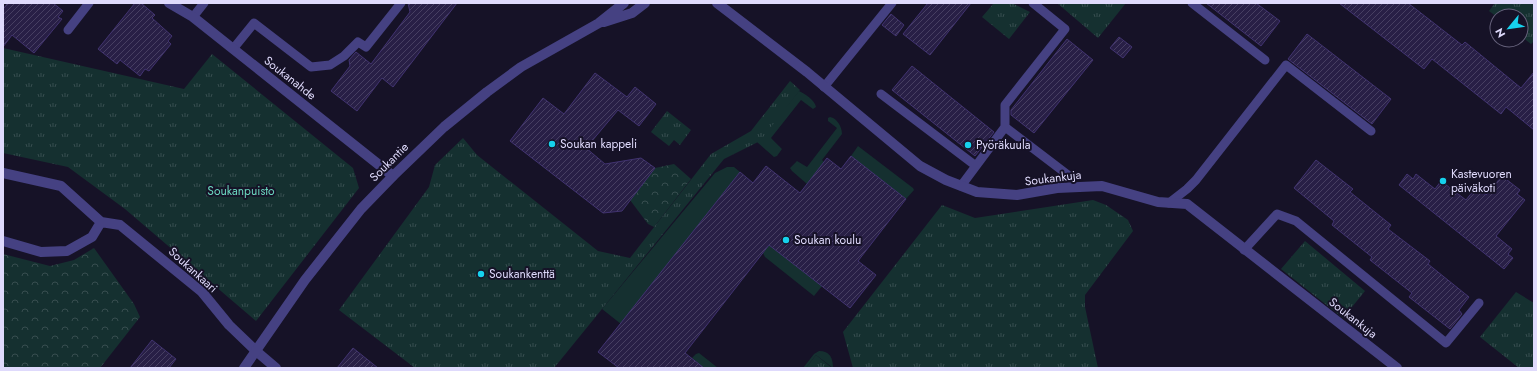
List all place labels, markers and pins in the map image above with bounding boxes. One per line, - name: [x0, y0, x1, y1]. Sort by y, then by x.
- place label: Soukan kappeli: [560, 135, 637, 153]
- place label: Pyöräkuula: [976, 136, 1031, 154]
- marker: Soukan kappeli: [547, 139, 557, 149]
- marker: Pyöräkuula: [963, 140, 973, 150]
- place label: Kastevuoren päiväkoti: [1451, 165, 1512, 197]
- marker: Kastevuoren päiväkoti: [1438, 176, 1448, 186]
- place label: Soukan koulu: [794, 231, 861, 249]
- marker: Soukan koulu: [781, 235, 791, 245]
- place label: Soukankenttä: [489, 265, 555, 283]
- marker: Soukankenttä: [476, 269, 486, 279]

